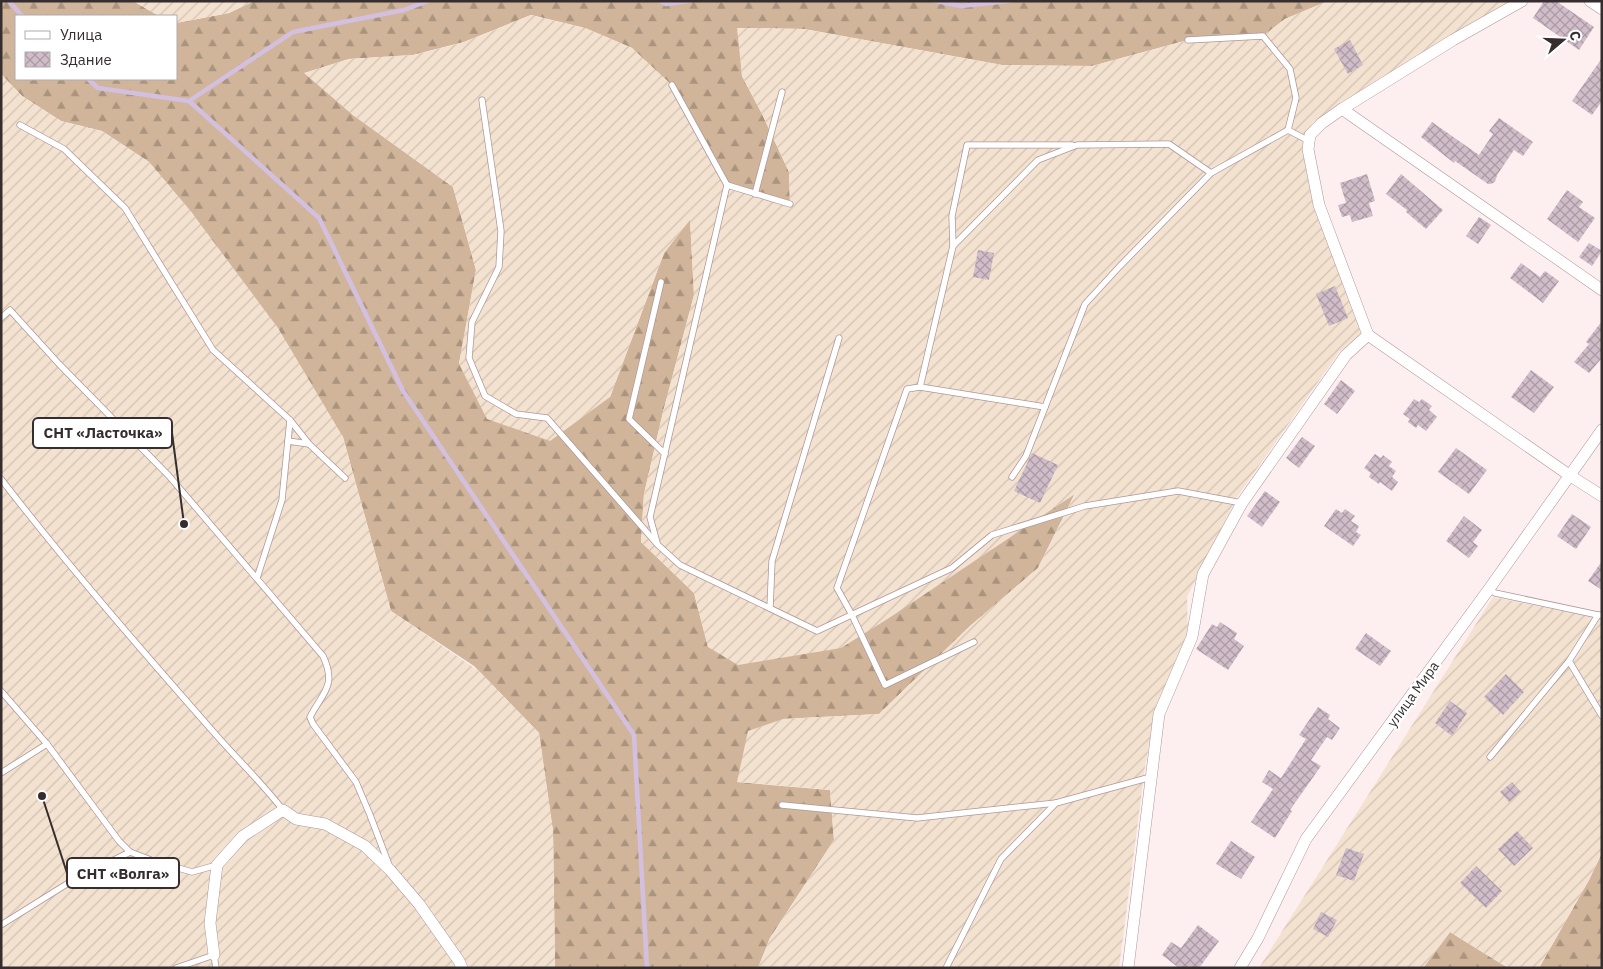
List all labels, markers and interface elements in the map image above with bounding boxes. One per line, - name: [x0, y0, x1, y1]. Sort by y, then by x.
- legend: [15, 15, 178, 80]
- north arrow: [1538, 15, 1588, 65]
- text: Улица: [60, 25, 102, 44]
- text: С: [1565, 29, 1585, 43]
- text: Здание: [60, 50, 112, 69]
- callout: СНТ «Ласточка»: [33, 418, 172, 448]
- text: СНТ «Ласточка»: [44, 423, 162, 442]
- street label: улица Мира: [1383, 657, 1443, 731]
- callout: СНТ «Волга»: [67, 858, 179, 888]
- text: СНТ «Волга»: [77, 864, 169, 883]

